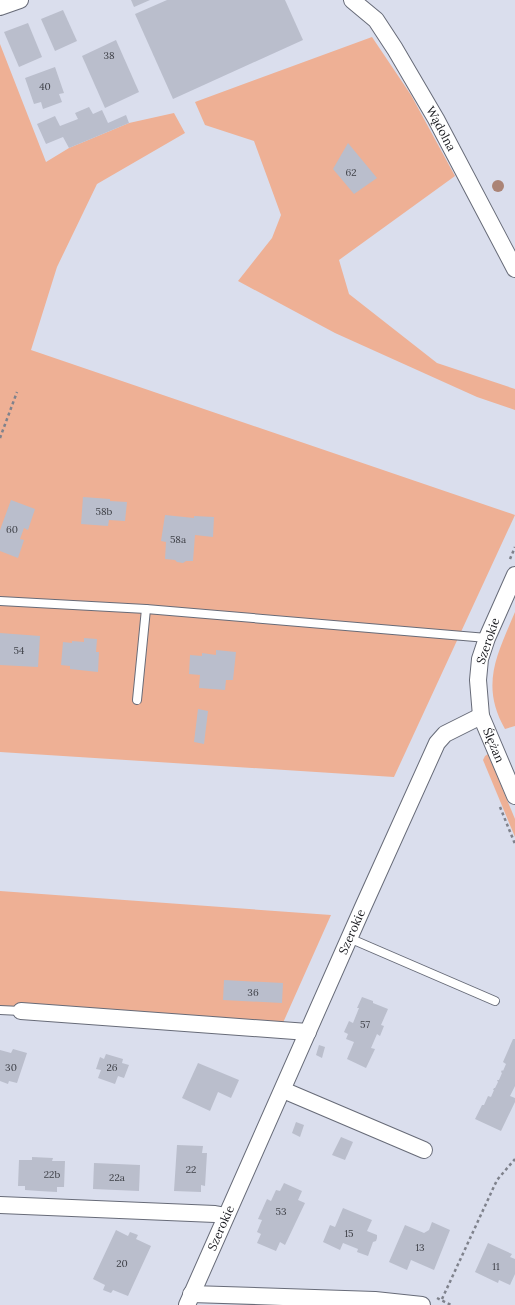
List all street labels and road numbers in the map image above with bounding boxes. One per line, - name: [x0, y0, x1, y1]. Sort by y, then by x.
- street label: Wądolna: [423, 103, 460, 153]
- street label: Szerokie: [473, 615, 503, 666]
- street label: Ślężan: [480, 725, 508, 765]
- street label: Szerokie: [335, 906, 368, 957]
- street label: Szerokie: [204, 1203, 237, 1253]

